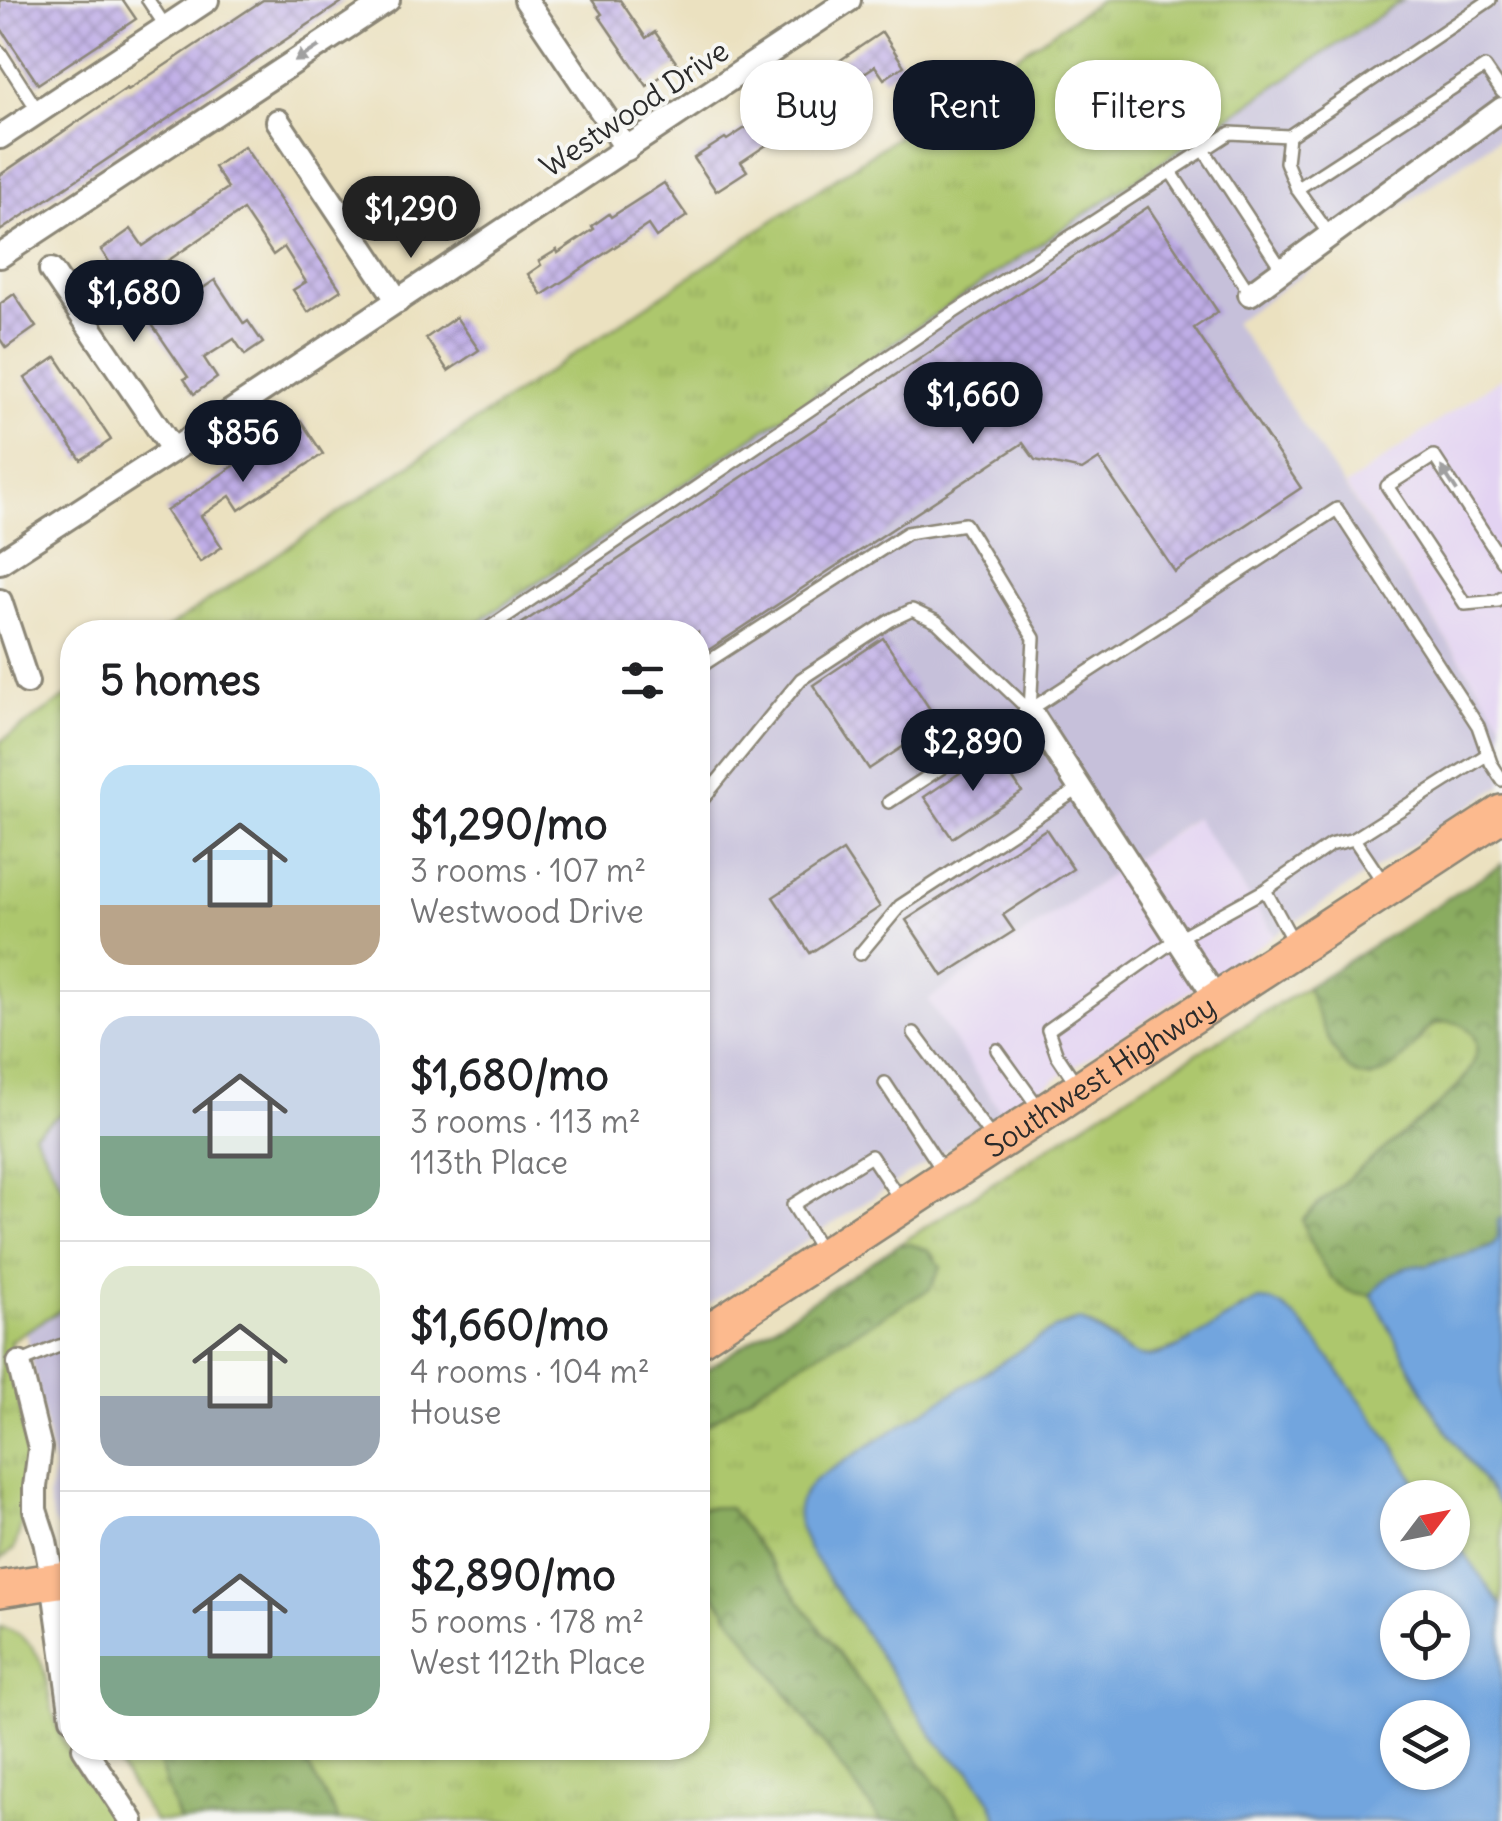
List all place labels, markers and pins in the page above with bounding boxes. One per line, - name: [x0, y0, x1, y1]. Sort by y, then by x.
- pin: $1,290: [330, 176, 492, 261]
- pin: $1,680: [53, 260, 215, 345]
- pin: $1,660: [892, 362, 1054, 447]
- pin: $856: [184, 400, 302, 485]
- pin: $2,890: [892, 709, 1054, 794]

